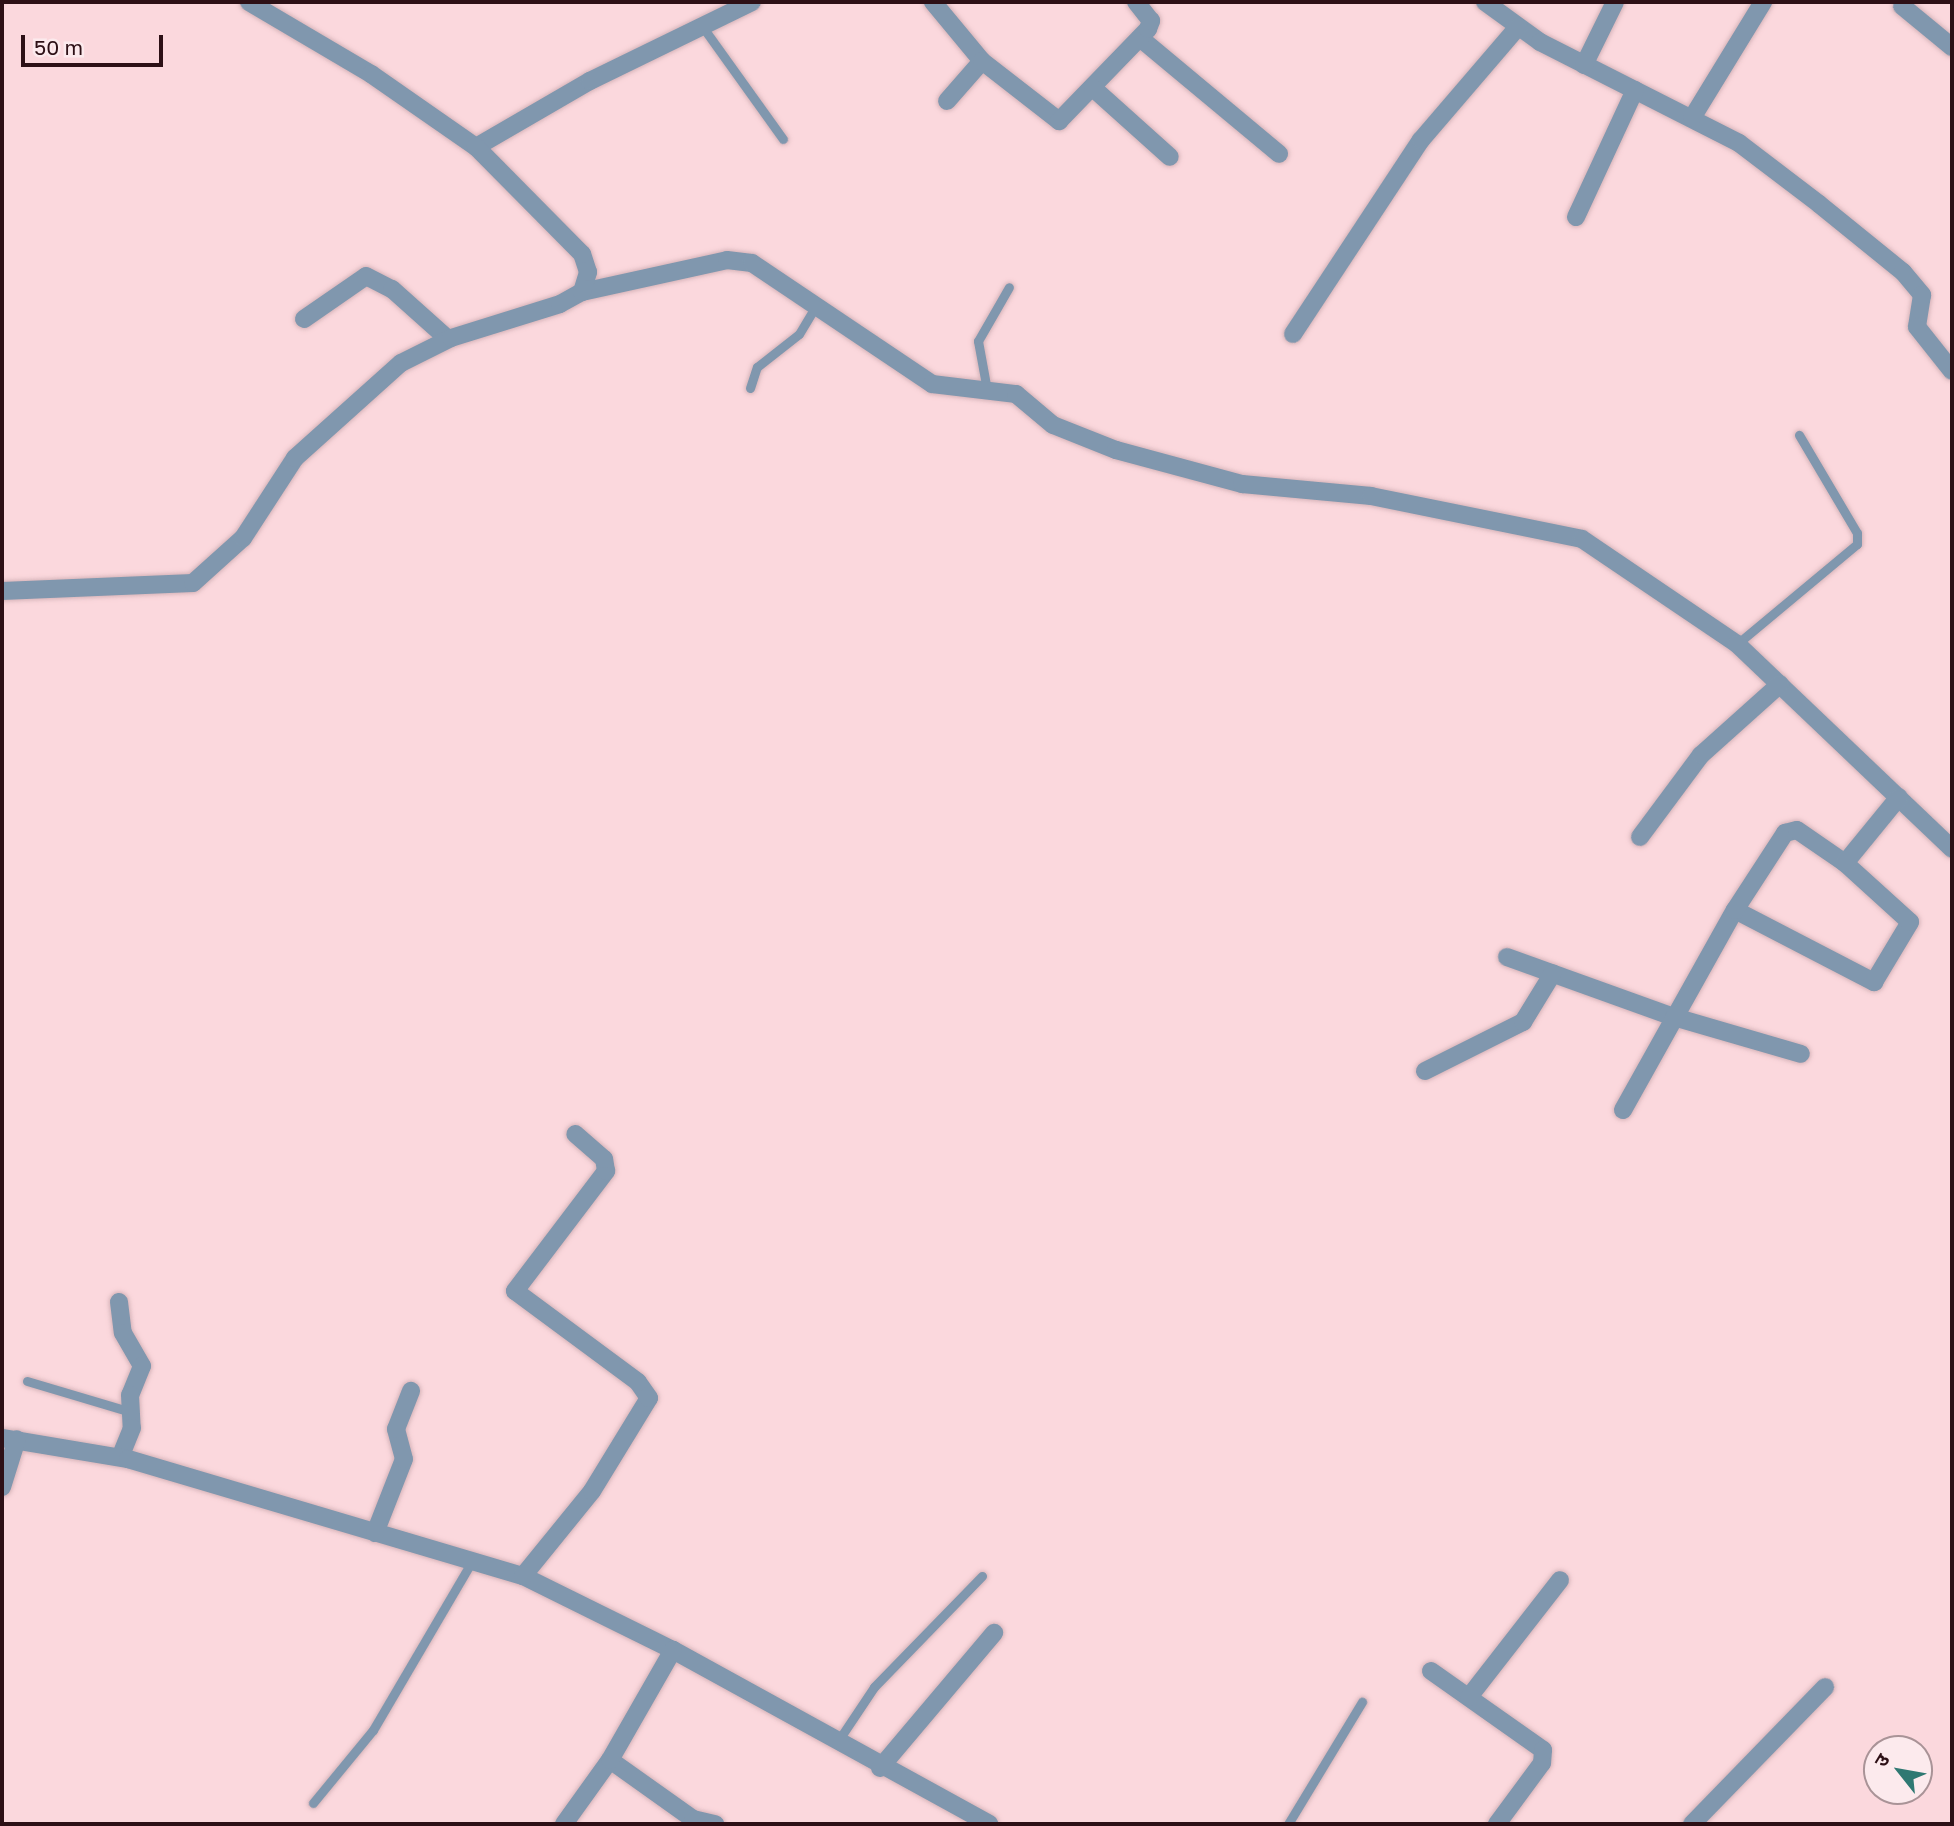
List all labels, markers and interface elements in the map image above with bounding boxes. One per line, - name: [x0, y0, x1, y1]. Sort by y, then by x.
- scale bar: [24, 21, 166, 65]
- text: 50 m: [34, 34, 83, 60]
- north arrow: [1863, 1735, 1933, 1805]
- text: उ: [1869, 1749, 1894, 1771]

